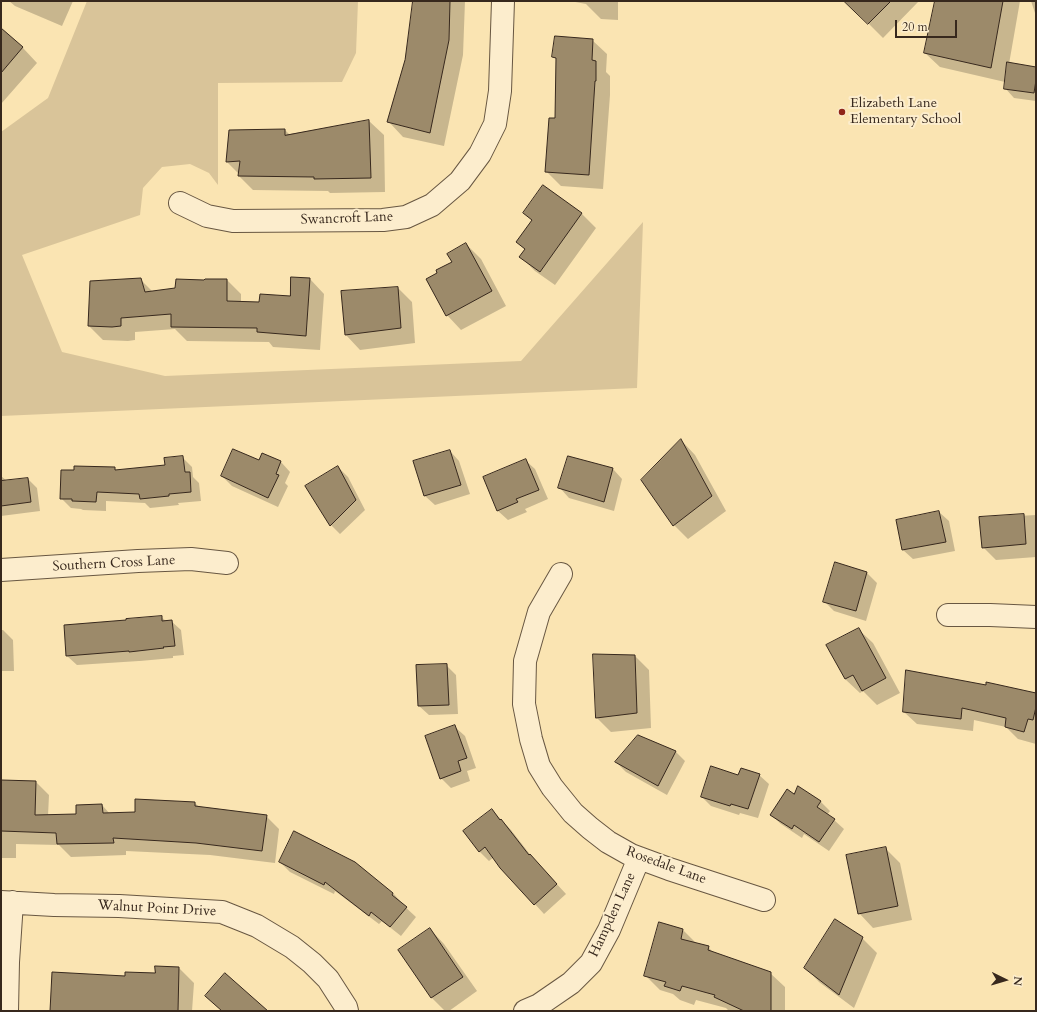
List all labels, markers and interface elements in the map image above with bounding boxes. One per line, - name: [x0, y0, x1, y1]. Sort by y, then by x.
- scale bar: [897, 12, 959, 38]
- text: 20 m: [902, 19, 928, 35]
- place label: Elizabeth Lane Elementary School: [850, 96, 961, 128]
- marker: Elizabeth Lane Elementary School: [837, 107, 847, 117]
- street label: Swancroft Lane: [300, 209, 394, 229]
- street label: Southern Cross Lane: [52, 552, 176, 576]
- street label: Rosedale Lane: [624, 844, 708, 888]
- street label: Hampden Lane: [586, 870, 640, 960]
- street label: Walnut Point Drive: [97, 898, 217, 920]
- north arrow: [985, 960, 1025, 1000]
- text: N: [1010, 976, 1025, 986]

